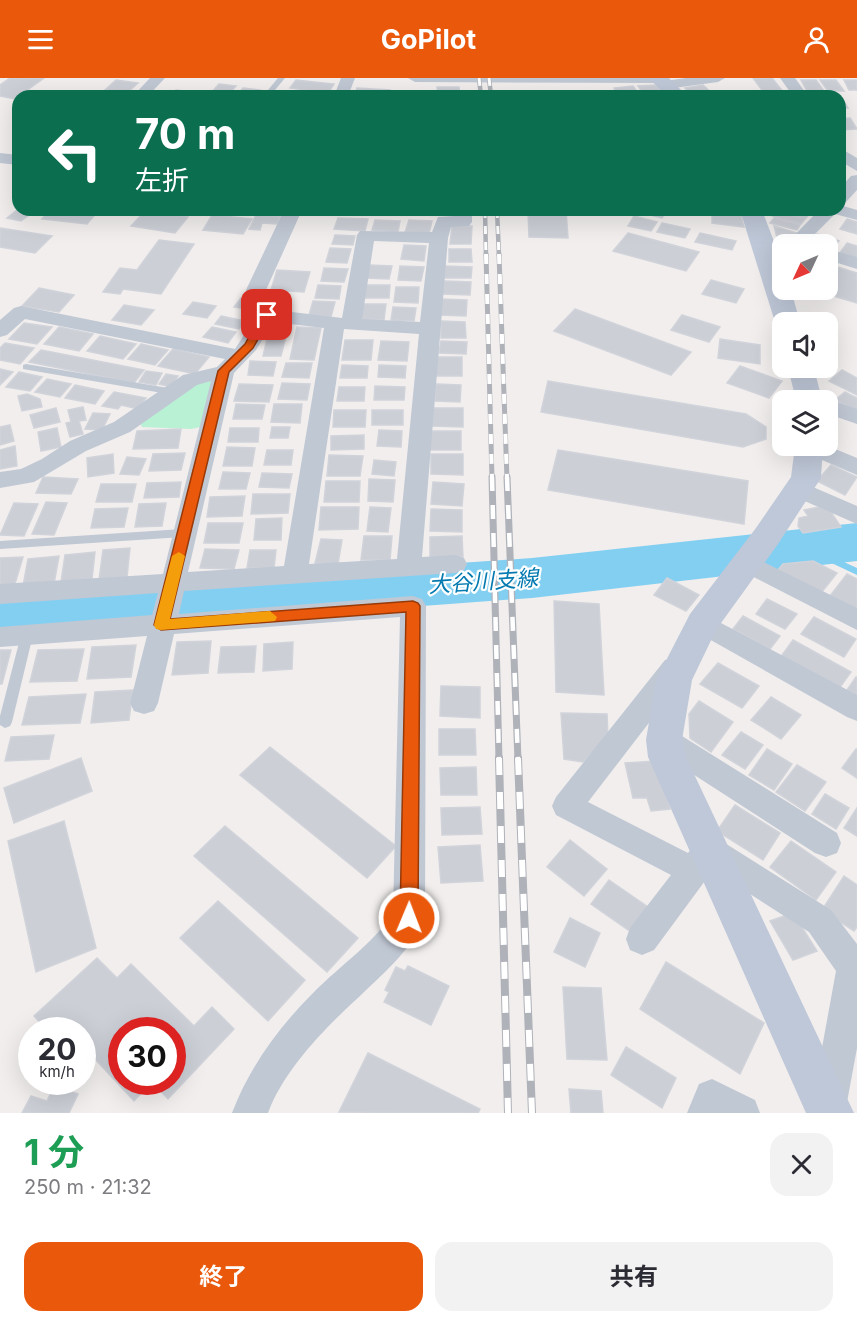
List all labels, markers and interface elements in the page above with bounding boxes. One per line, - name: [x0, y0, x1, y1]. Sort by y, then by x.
- icon: menu: [24, 23, 57, 56]
- text: GoPilot: [381, 23, 476, 56]
- icon: person: [800, 23, 833, 56]
- text: 70 m: [135, 108, 235, 159]
- icon: left: [36, 114, 114, 192]
- text: 左折: [135, 164, 189, 197]
- north arrow: [772, 234, 838, 300]
- map controls: [772, 234, 838, 456]
- pin: [241, 289, 292, 340]
- icon: arrive: [250, 298, 283, 331]
- button: sound: [772, 312, 838, 378]
- button: layers: [772, 390, 838, 456]
- water label: 大谷川支線: [427, 564, 542, 598]
- position arrow: [377, 886, 441, 950]
- speed limit sign: 30: [108, 1017, 186, 1095]
- text: 20: [37, 1031, 77, 1067]
- text: km/h: [39, 1062, 75, 1081]
- text: 1 分: [24, 1130, 84, 1174]
- button: close: [770, 1133, 833, 1196]
- text: 250 m · 21:32: [24, 1175, 152, 1199]
- button: 終了: [24, 1242, 423, 1311]
- button: 共有: [435, 1242, 833, 1311]

